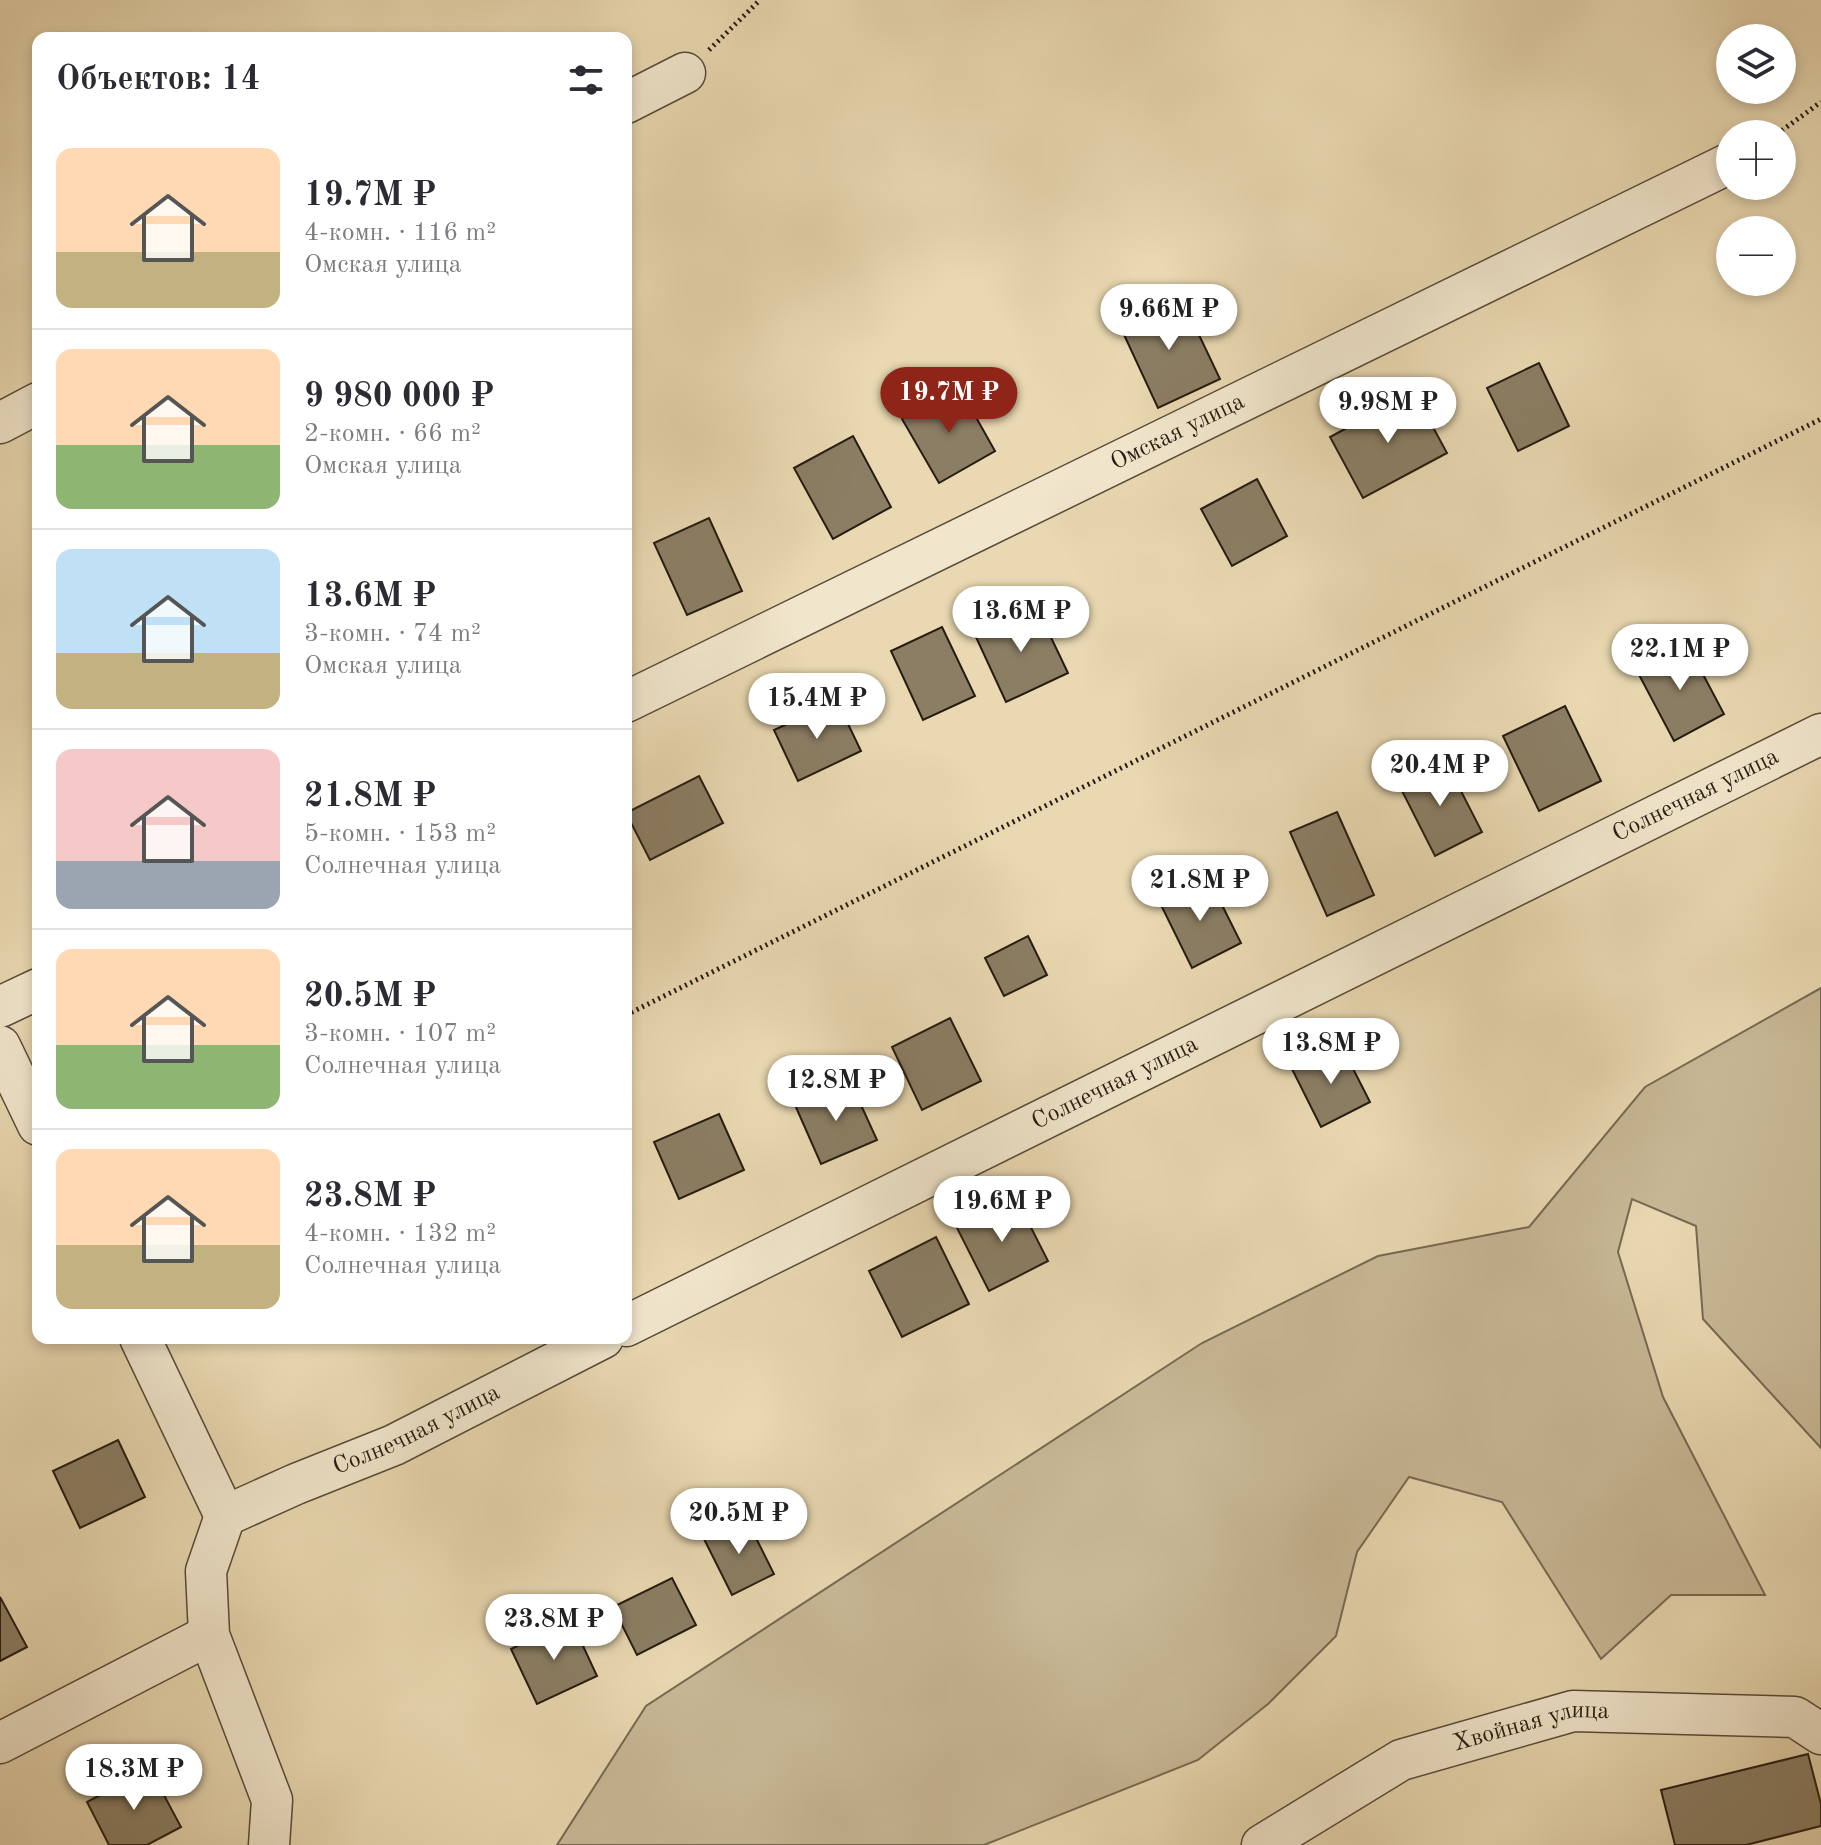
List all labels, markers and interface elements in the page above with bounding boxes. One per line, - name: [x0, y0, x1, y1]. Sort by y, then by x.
- map controls: [1716, 24, 1796, 296]
- button: layers: [1716, 24, 1796, 104]
- icon: filters: [564, 58, 608, 102]
- text: Объектов: 14: [56, 63, 260, 97]
- button: +: [1716, 120, 1796, 200]
- text: 19.7M ₽: [304, 179, 436, 213]
- icon: home: [120, 180, 216, 276]
- button: −: [1716, 216, 1796, 296]
- text: 4-комн. · 116 m²: [304, 220, 496, 246]
- text: Омская улица: [304, 252, 462, 278]
- pin: 9.66M ₽: [1095, 284, 1243, 352]
- text: 9.66M ₽: [1118, 297, 1220, 323]
- pin: 19.7M ₽: [875, 367, 1023, 435]
- pin: 9.98M ₽: [1314, 377, 1462, 445]
- text: 9 980 000 ₽: [304, 380, 494, 414]
- text: 19.7M ₽: [898, 380, 1000, 406]
- icon: home: [120, 381, 216, 477]
- street label: Омская улица: [1107, 390, 1249, 475]
- text: 9.98M ₽: [1337, 390, 1439, 416]
- text: 2-комн. · 66 m²: [304, 421, 481, 447]
- text: Омская улица: [304, 453, 462, 479]
- text: 13.6M ₽: [304, 580, 436, 614]
- icon: home: [120, 581, 216, 677]
- pin: 13.6M ₽: [947, 586, 1095, 654]
- text: 13.6M ₽: [970, 599, 1072, 625]
- text: 3-комн. · 74 m²: [304, 621, 481, 647]
- pin: 22.1M ₽: [1606, 624, 1754, 692]
- text: 22.1M ₽: [1629, 637, 1731, 663]
- text: Омская улица: [304, 653, 462, 679]
- pin: 15.4M ₽: [743, 673, 891, 741]
- text: 15.4M ₽: [766, 686, 868, 712]
- pin: 20.4M ₽: [1366, 740, 1514, 808]
- street label: Солнечная улица: [1609, 745, 1783, 847]
- text: 20.4M ₽: [1389, 753, 1491, 779]
- text: 21.8M ₽: [304, 780, 436, 814]
- icon: home: [120, 781, 216, 877]
- text: 5-комн. · 153 m²: [304, 821, 496, 847]
- text: Солнечная улица: [304, 853, 501, 879]
- pin: 21.8M ₽: [1126, 855, 1274, 923]
- text: 21.8M ₽: [1149, 868, 1251, 894]
- text: 20.5M ₽: [304, 980, 436, 1014]
- icon: home: [120, 981, 216, 1077]
- pin: 13.8M ₽: [1257, 1018, 1405, 1086]
- text: 3-комн. · 107 m²: [304, 1021, 496, 1047]
- text: 13.8M ₽: [1280, 1031, 1382, 1057]
- street label: Солнечная улица: [1028, 1032, 1202, 1135]
- text: Солнечная улица: [304, 1053, 501, 1079]
- pin: 12.8M ₽: [762, 1055, 910, 1123]
- text: 12.8M ₽: [785, 1068, 887, 1094]
- pin: 19.6M ₽: [928, 1176, 1076, 1244]
- text: 23.8M ₽: [304, 1180, 436, 1214]
- icon: home: [120, 1181, 216, 1277]
- text: 19.6M ₽: [951, 1189, 1053, 1215]
- text: 4-комн. · 132 m²: [304, 1221, 496, 1247]
- text: Солнечная улица: [304, 1253, 501, 1279]
- street label: Солнечная улица: [330, 1381, 504, 1480]
- pin: 20.5M ₽: [665, 1488, 813, 1556]
- text: 20.5M ₽: [688, 1501, 790, 1527]
- pin: 23.8M ₽: [480, 1594, 628, 1662]
- text: 23.8M ₽: [503, 1607, 605, 1633]
- street label: Хвойная улица: [1451, 1699, 1610, 1756]
- pin: 18.3M ₽: [60, 1744, 208, 1812]
- text: 18.3M ₽: [83, 1757, 185, 1783]

